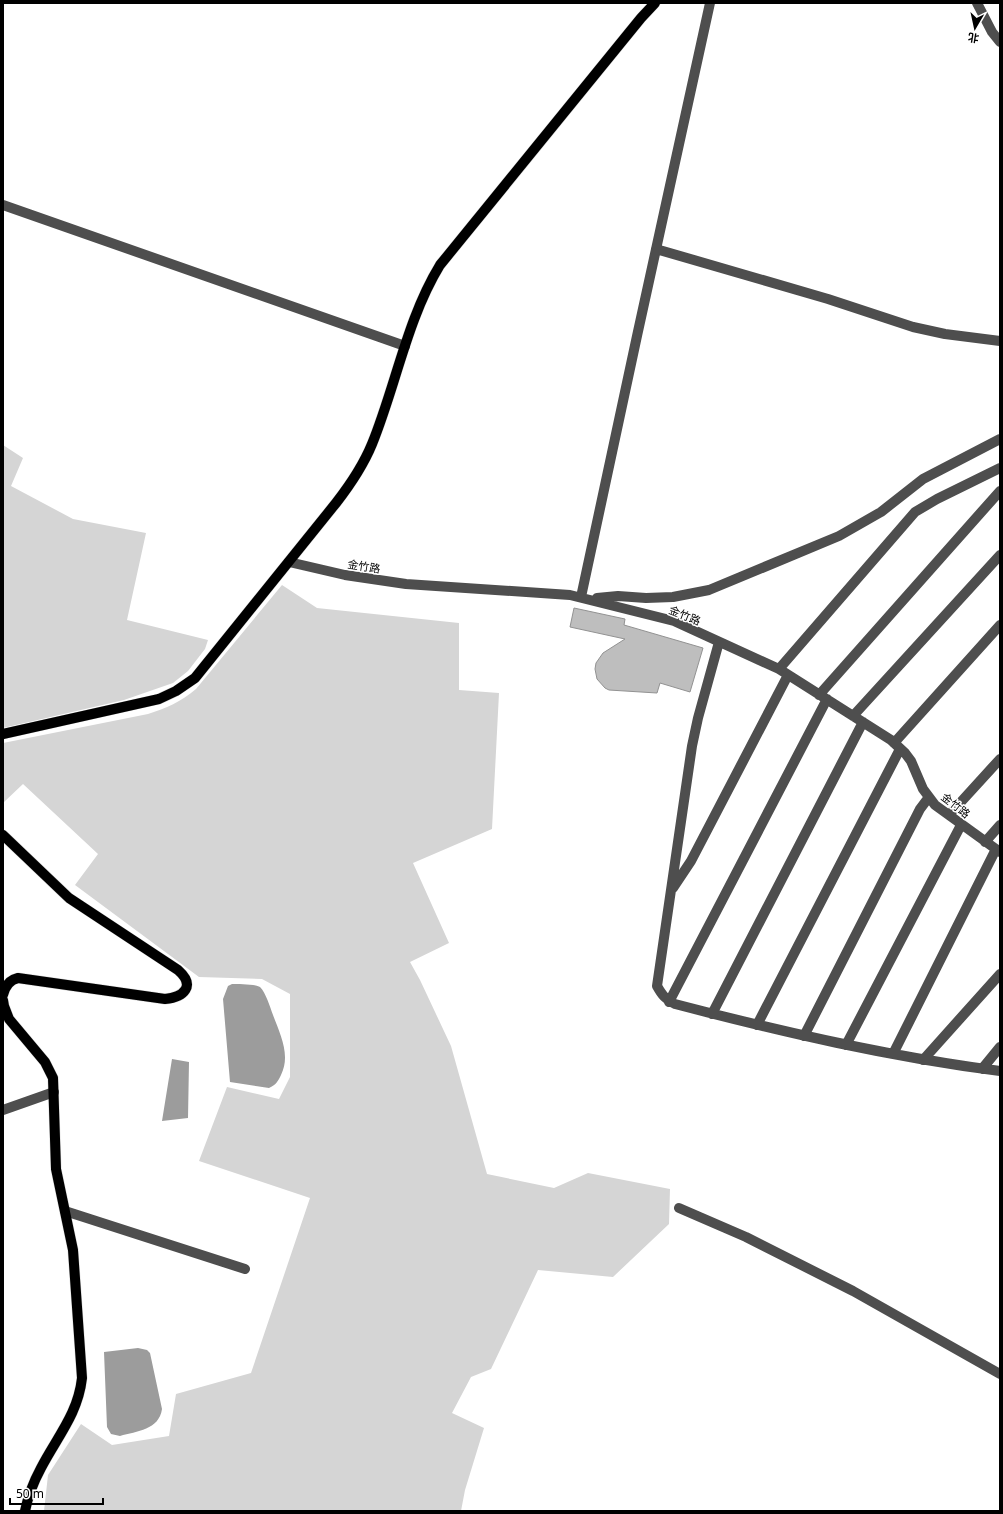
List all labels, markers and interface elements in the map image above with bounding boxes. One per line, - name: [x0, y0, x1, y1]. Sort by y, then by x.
- north arrow: [955, 8, 995, 48]
- text: 北: [967, 30, 980, 47]
- street label: 金竹路: [347, 556, 381, 576]
- street label: 金竹路: [667, 602, 703, 628]
- street label: 金竹路: [938, 789, 974, 821]
- scale bar: [10, 1480, 103, 1506]
- text: 50 m: [16, 1485, 44, 1502]

